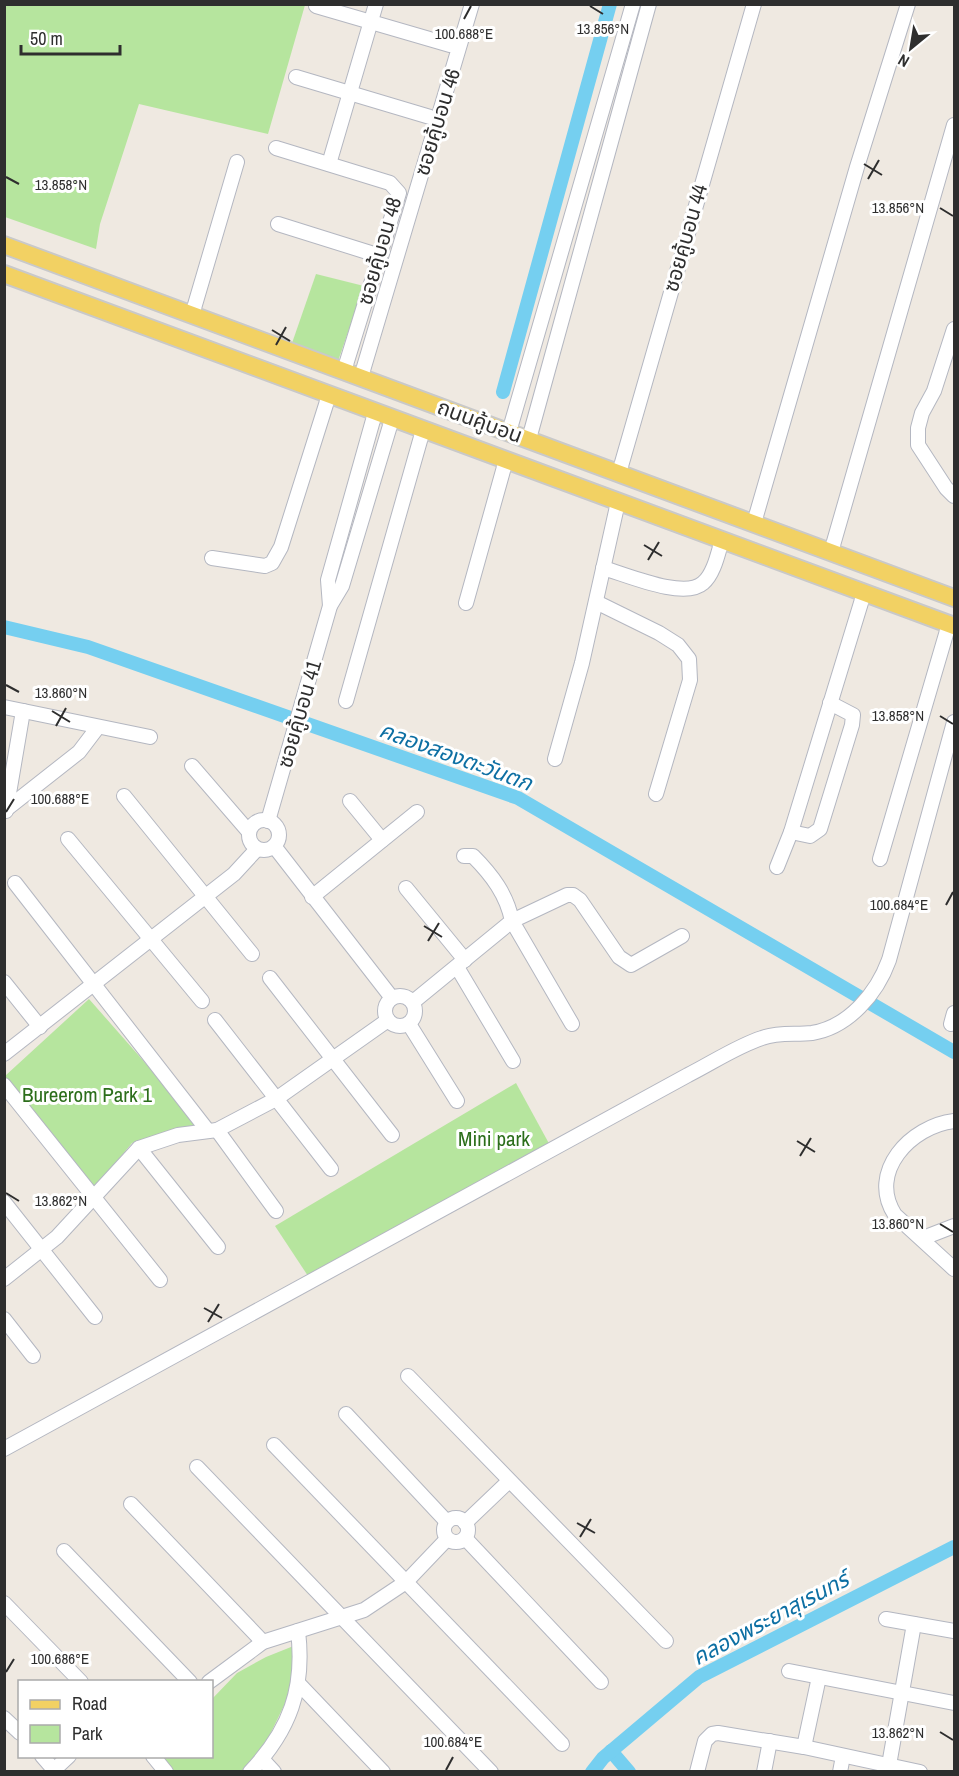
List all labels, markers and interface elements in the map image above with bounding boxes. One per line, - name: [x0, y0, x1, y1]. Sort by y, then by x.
- scale bar: [21, 18, 120, 56]
- text: 13.856°N: [577, 18, 629, 39]
- north arrow: [881, 18, 941, 78]
- text: 100.688°E: [435, 23, 493, 44]
- text: 50 m: [30, 26, 63, 51]
- text: N: [894, 49, 913, 73]
- street label: ซอยคู้บอน 46: [407, 65, 467, 179]
- text: 13.858°N: [35, 174, 87, 195]
- street label: ซอยคู้บอน 44: [656, 180, 714, 295]
- street label: ซอยคู้บอน 48: [350, 194, 408, 308]
- text: 13.856°N: [872, 197, 924, 218]
- street label: ถนนคู้บอน: [433, 392, 527, 450]
- street label: ซอยคู้บอน 41: [270, 656, 328, 771]
- text: 13.860°N: [35, 682, 87, 703]
- text: 13.858°N: [872, 705, 924, 726]
- water label: คลองสองตะวันตก: [375, 714, 537, 798]
- text: 100.688°E: [31, 788, 89, 809]
- text: 100.684°E: [870, 894, 928, 915]
- park label: Bureerom Park 1: [22, 1080, 152, 1109]
- park label: Mini park: [458, 1124, 530, 1153]
- text: 13.862°N: [35, 1190, 87, 1211]
- text: 13.860°N: [872, 1213, 924, 1234]
- water label: คลองพระยาสุเรนทร์: [687, 1562, 858, 1672]
- text: 100.686°E: [31, 1648, 89, 1669]
- legend: [18, 1680, 213, 1758]
- text: Road: [72, 1691, 107, 1716]
- text: Park: [72, 1721, 103, 1746]
- text: 13.862°N: [872, 1722, 924, 1743]
- text: 100.684°E: [424, 1731, 482, 1752]

